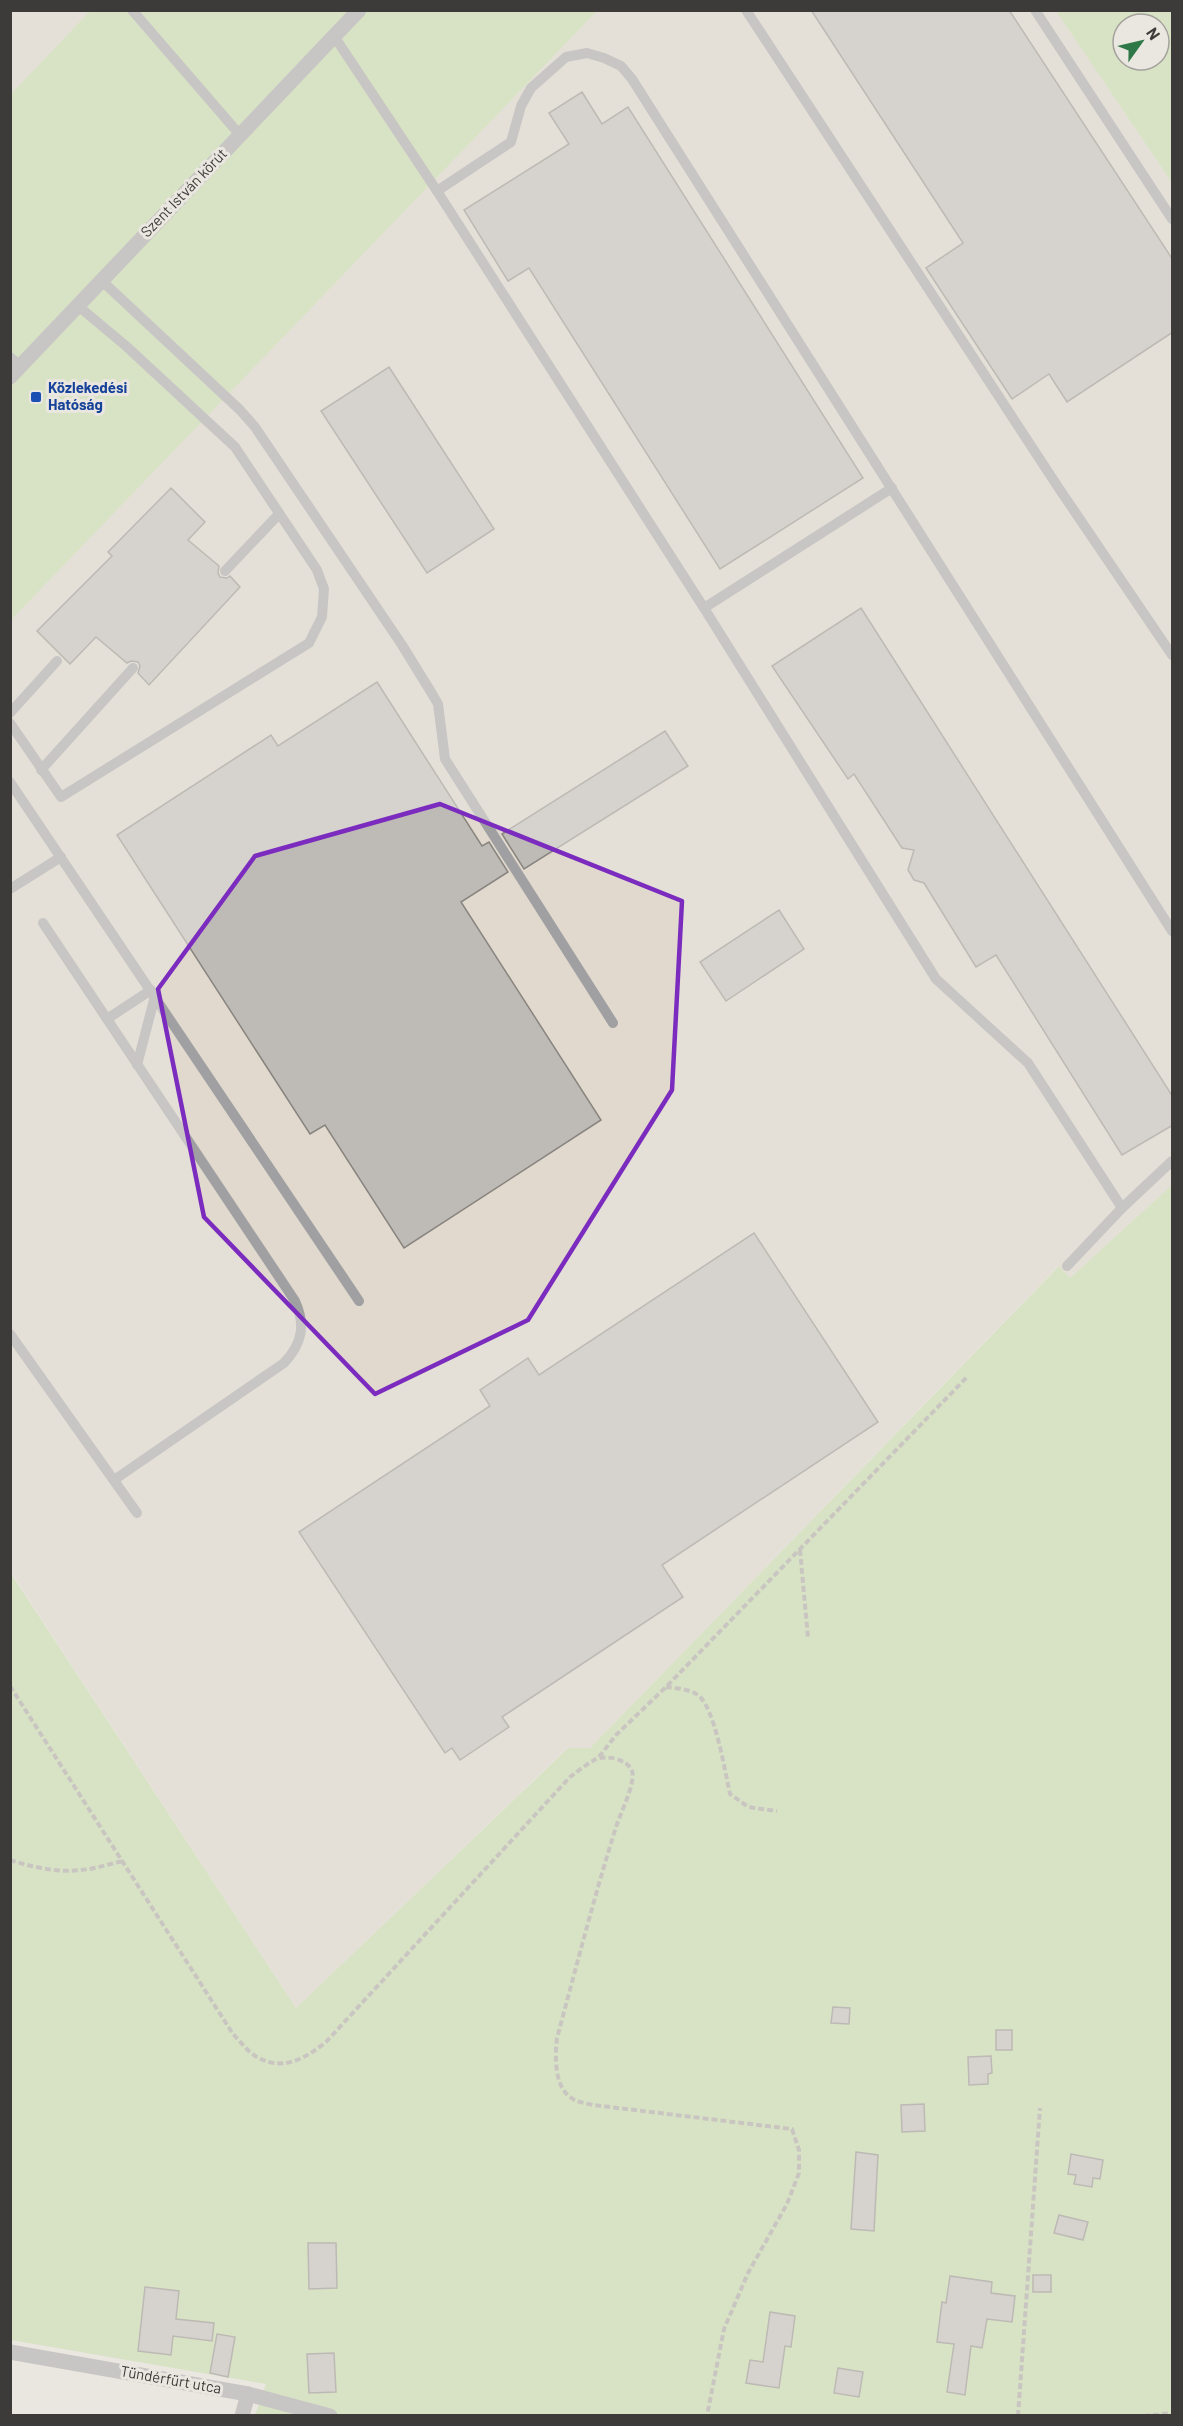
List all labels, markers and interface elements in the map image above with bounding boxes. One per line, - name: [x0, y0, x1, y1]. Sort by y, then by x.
- north arrow: [1111, 12, 1171, 72]
- text: N: [1143, 24, 1165, 43]
- street label: Szent István körút: [136, 144, 230, 240]
- place label: Közlekedési Hatóság: [48, 378, 127, 413]
- marker: Közlekedési Hatóság: [29, 390, 43, 404]
- street label: Tündérfürt utca: [119, 2361, 223, 2397]

